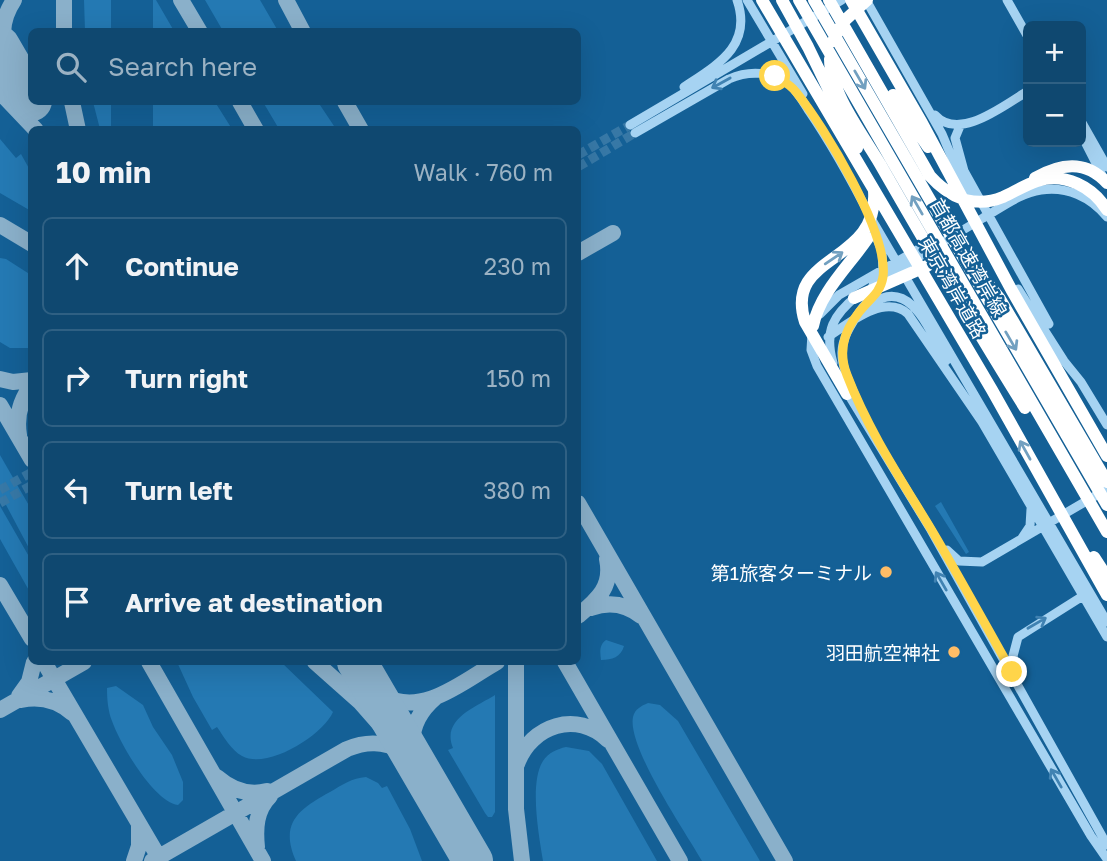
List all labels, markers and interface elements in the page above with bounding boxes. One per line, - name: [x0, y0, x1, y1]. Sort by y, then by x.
- map controls: [1023, 21, 1086, 147]
- button: +: [1023, 21, 1086, 84]
- search box: [28, 28, 581, 105]
- icon: search: [52, 48, 90, 86]
- text: Search here: [108, 51, 257, 82]
- route start: [759, 60, 790, 91]
- one-way arrow: [854, 70, 868, 90]
- one-way arrow: [712, 76, 732, 90]
- button: −: [1023, 84, 1086, 147]
- text: 10 min: [56, 154, 151, 190]
- text: Walk · 760 m: [414, 158, 553, 186]
- street label: 首都高速湾岸線: [926, 194, 1012, 320]
- one-way arrow: [910, 196, 924, 216]
- street label: 東京湾岸道路: [915, 232, 991, 342]
- icon: ahead: [58, 247, 96, 285]
- text: Continue: [125, 251, 239, 282]
- one-way arrow: [823, 251, 843, 265]
- text: 230 m: [484, 252, 551, 280]
- one-way arrow: [1004, 330, 1018, 350]
- icon: right: [58, 359, 96, 397]
- text: Turn right: [125, 363, 248, 394]
- text: 150 m: [486, 364, 551, 392]
- one-way arrow: [1018, 440, 1031, 461]
- icon: left: [58, 471, 96, 509]
- text: Turn left: [125, 475, 233, 506]
- text: 380 m: [483, 476, 551, 504]
- place label: 第1旅客ターミナル: [711, 561, 872, 584]
- marker: 第1旅客ターミナル: [878, 564, 894, 580]
- one-way arrow: [934, 572, 948, 592]
- icon: arrive: [58, 583, 96, 621]
- text: Arrive at destination: [125, 587, 383, 618]
- one-way arrow: [1027, 616, 1047, 630]
- place label: 羽田航空神社: [826, 641, 940, 664]
- marker: 羽田航空神社: [946, 644, 962, 660]
- route end: [996, 656, 1027, 687]
- one-way arrow: [1049, 768, 1063, 788]

